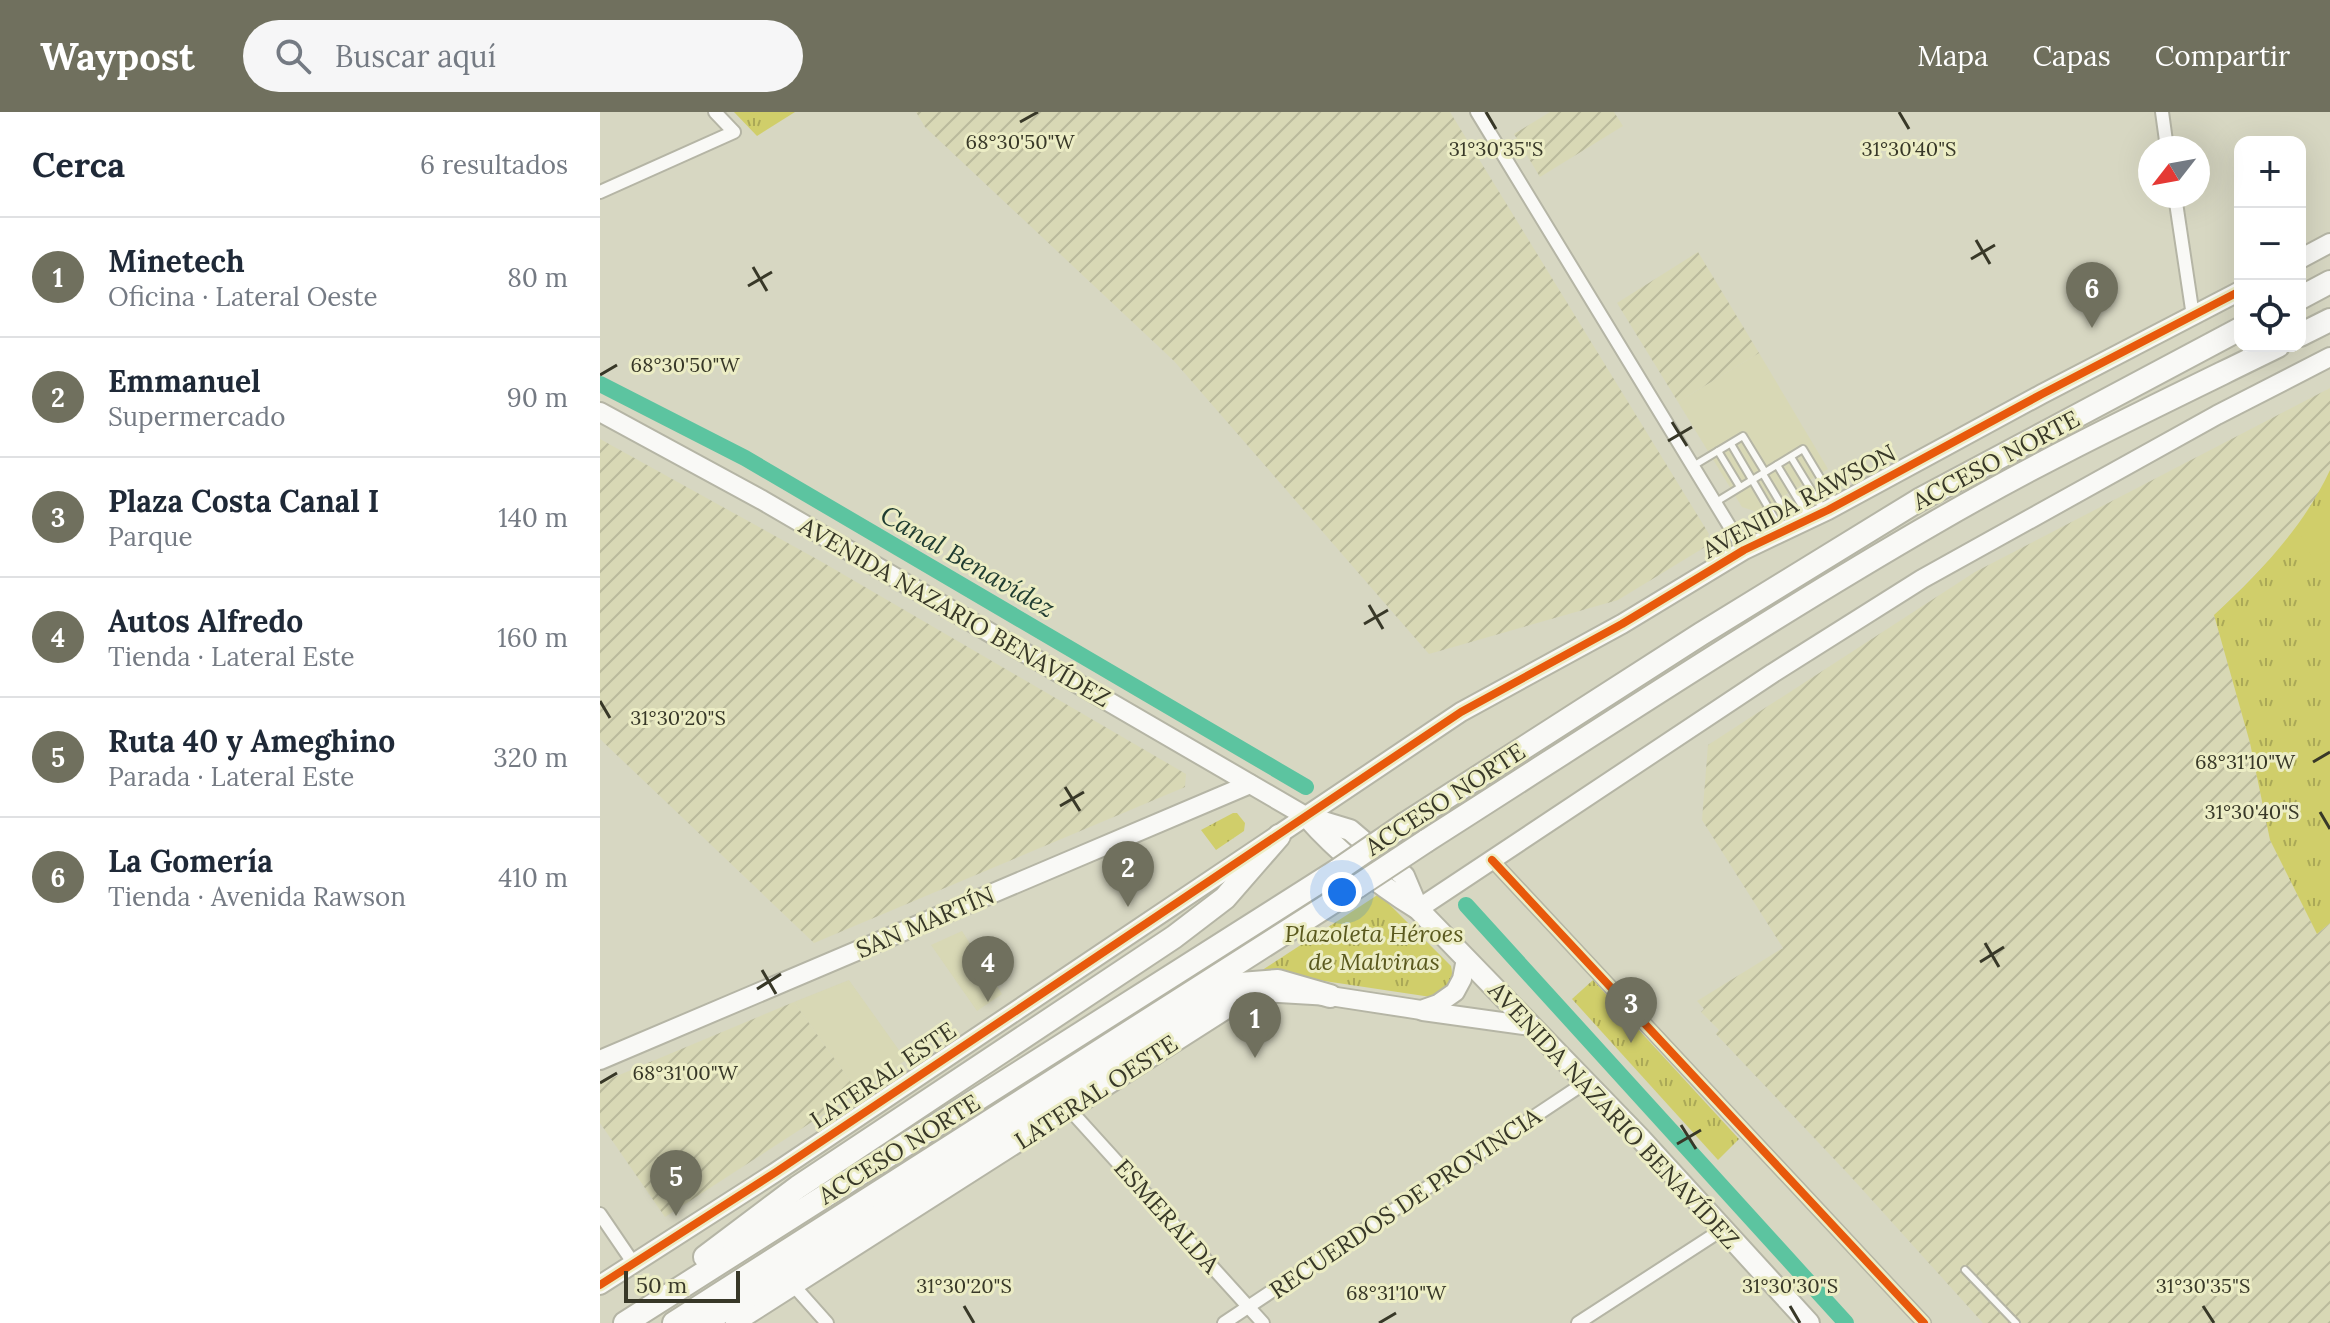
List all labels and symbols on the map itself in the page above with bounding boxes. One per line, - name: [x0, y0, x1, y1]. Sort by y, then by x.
- text: 68°30'50"W: [966, 129, 1075, 154]
- text: 31°30'35"S: [1449, 136, 1543, 161]
- text: 31°30'40"S: [1862, 136, 1956, 161]
- north arrow: [2138, 136, 2210, 208]
- pin: 6: [2066, 262, 2118, 328]
- text: 68°30'50"W: [631, 352, 740, 377]
- street label: ACCESO NORTE: [1906, 403, 2085, 518]
- street label: AVENIDA RAWSON: [1696, 437, 1901, 566]
- water label: Canal Benavídez: [875, 498, 1061, 624]
- street label: AVENIDA NAZARIO BENAVÍDEZ: [793, 510, 1116, 714]
- text: 31°30'20"S: [630, 705, 726, 730]
- street label: ACCESO NORTE: [1358, 736, 1531, 863]
- text: 68°31'10"W: [2195, 749, 2296, 774]
- text: 31°30'40"S: [2205, 799, 2299, 824]
- pin: 2: [1102, 841, 1154, 907]
- your location: [1322, 872, 1362, 912]
- street label: SAN MARTÍN: [851, 879, 999, 965]
- park label: Plazoleta Héroes de Malvinas: [1285, 918, 1463, 977]
- pin: 4: [962, 936, 1014, 1002]
- street label: AVENIDA NAZARIO BENAVÍDEZ: [1481, 974, 1746, 1255]
- pin: 3: [1605, 977, 1657, 1043]
- pin: 1: [1229, 992, 1281, 1058]
- street label: LATERAL ESTE: [804, 1015, 962, 1135]
- street label: LATERAL OESTE: [1009, 1028, 1183, 1156]
- text: 68°31'00"W: [632, 1060, 739, 1085]
- street label: ACCESO NORTE: [812, 1087, 986, 1212]
- street label: RECUERDOS DE PROVINCIA: [1263, 1100, 1547, 1305]
- pin: 5: [650, 1150, 702, 1216]
- street label: ESMERALDA: [1108, 1152, 1227, 1280]
- scale bar: [624, 1267, 740, 1303]
- text: 31°30'20"S: [916, 1273, 1012, 1298]
- text: 31°30'30"S: [1742, 1273, 1838, 1298]
- text: 31°30'35"S: [2156, 1273, 2250, 1298]
- text: 68°31'10"W: [1346, 1280, 1447, 1305]

